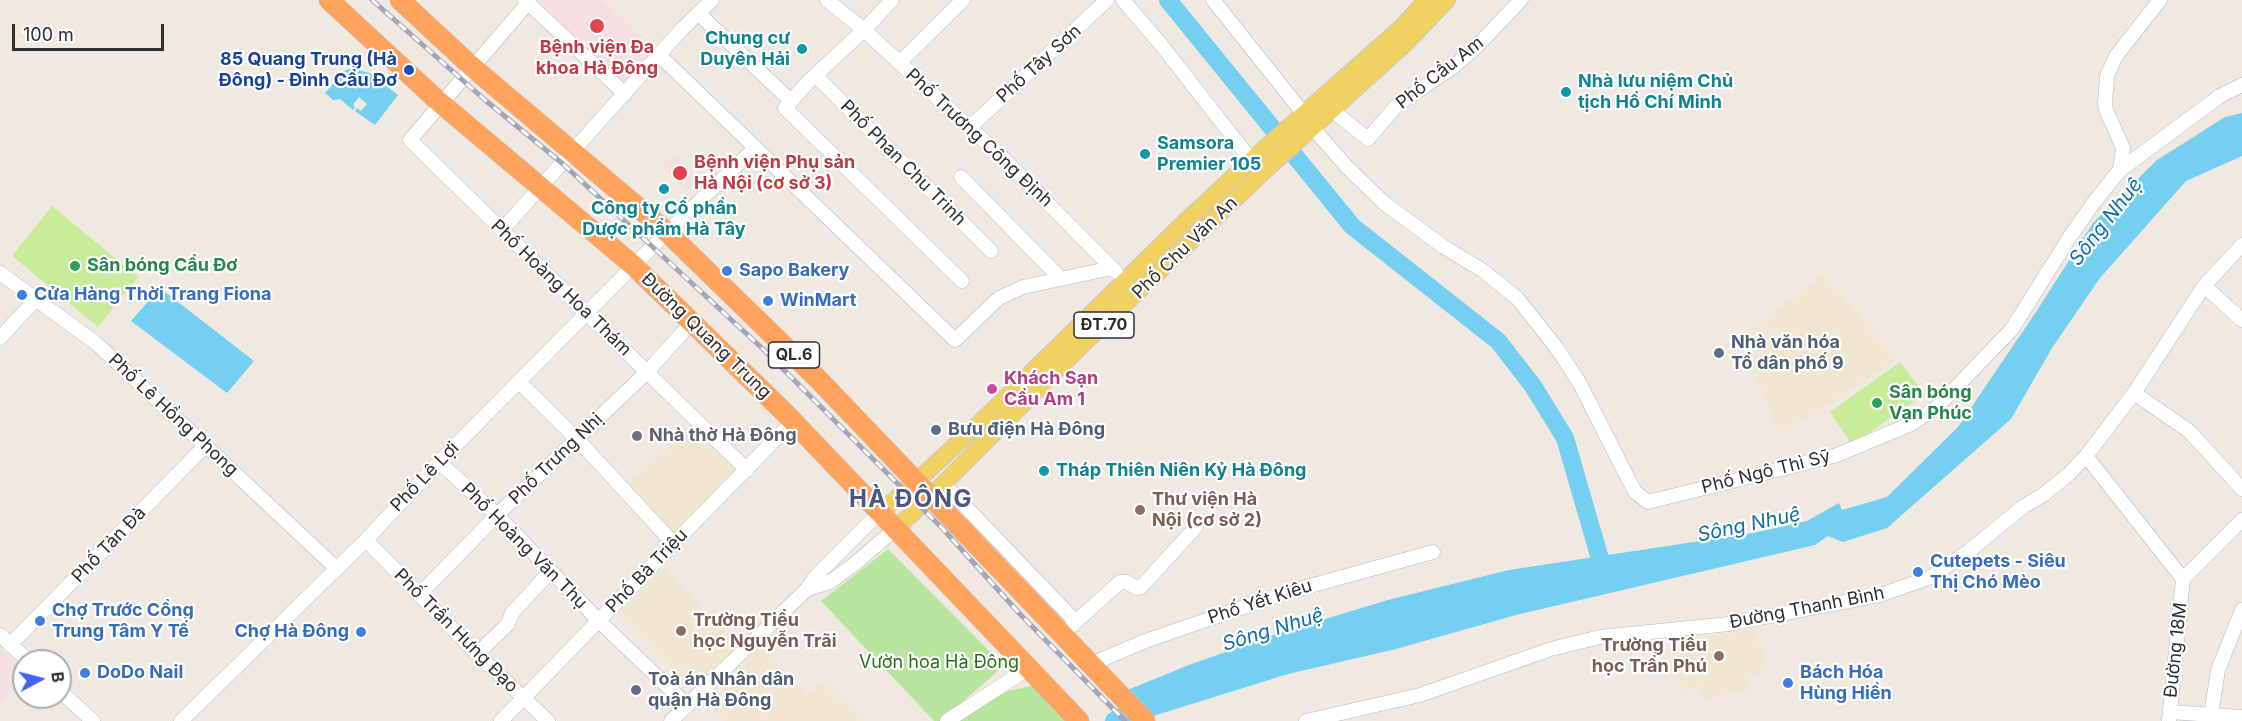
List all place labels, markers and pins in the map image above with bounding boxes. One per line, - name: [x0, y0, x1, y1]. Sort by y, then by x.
- marker: Bệnh viện Đa khoa Hà Đông: [588, 17, 606, 35]
- place label: Chung cư Duyên Hải: [700, 28, 790, 70]
- place label: Bệnh viện Đa khoa Hà Đông: [536, 37, 658, 80]
- marker: Chung cư Duyên Hải: [795, 42, 809, 56]
- place label: 85 Quang Trung (Hà Đông) - Đình Cầu Đơ: [219, 49, 397, 92]
- marker: 85 Quang Trung (Hà Đông) - Đình Cầu Đơ: [402, 63, 416, 77]
- place label: Nhà lưu niệm Chủ tịch Hồ Chí Minh: [1578, 71, 1733, 113]
- marker: Nhà lưu niệm Chủ tịch Hồ Chí Minh: [1559, 85, 1573, 99]
- place label: Samsora Premier 105: [1157, 133, 1261, 176]
- marker: Samsora Premier 105: [1138, 147, 1152, 161]
- place label: Bệnh viện Phụ sản Hà Nội (cơ sở 3): [694, 152, 855, 195]
- marker: Bệnh viện Phụ sản Hà Nội (cơ sở 3): [671, 164, 689, 182]
- marker: Công ty Cổ phần Dược phẩm Hà Tây: [657, 182, 671, 196]
- place label: Công ty Cổ phần Dược phẩm Hà Tây: [582, 198, 746, 240]
- place label: Sân bóng Cầu Đơ: [87, 255, 237, 277]
- marker: Sân bóng Cầu Đơ: [68, 259, 82, 273]
- place label: Sapo Bakery: [739, 260, 849, 282]
- marker: Sapo Bakery: [720, 264, 734, 278]
- place label: Cửa Hàng Thời Trang Fiona: [34, 284, 272, 306]
- marker: Cửa Hàng Thời Trang Fiona: [15, 288, 29, 302]
- place label: WinMart: [780, 290, 856, 312]
- marker: WinMart: [761, 294, 775, 308]
- place label: Nhà văn hóa Tổ dân phố 9: [1731, 332, 1844, 374]
- marker: Nhà văn hóa Tổ dân phố 9: [1712, 346, 1726, 360]
- place label: Khách Sạn Cầu Am 1: [1004, 368, 1098, 410]
- marker: Khách Sạn Cầu Am 1: [985, 382, 999, 396]
- place label: Sân bóng Vạn Phúc: [1889, 382, 1972, 424]
- marker: Sân bóng Vạn Phúc: [1870, 396, 1884, 410]
- place label: Bưu điện Hà Đông: [948, 419, 1105, 441]
- marker: Bưu điện Hà Đông: [929, 423, 943, 437]
- place label: Nhà thờ Hà Đông: [649, 425, 797, 447]
- marker: Nhà thờ Hà Đông: [630, 429, 644, 443]
- place label: Tháp Thiên Niên Kỷ Hà Đông: [1056, 460, 1306, 482]
- marker: Tháp Thiên Niên Kỷ Hà Đông: [1037, 464, 1051, 478]
- place label: Thư viện Hà Nội (cơ sở 2): [1152, 489, 1262, 532]
- marker: Thư viện Hà Nội (cơ sở 2): [1133, 503, 1147, 517]
- place label: Cutepets - Siêu Thị Chó Mèo: [1930, 551, 2066, 594]
- marker: Cutepets - Siêu Thị Chó Mèo: [1911, 565, 1925, 579]
- place label: Chợ Trước Cổng Trung Tâm Y Tế: [52, 600, 194, 642]
- place label: Trường Tiểu học Nguyễn Trãi: [693, 610, 837, 652]
- marker: Chợ Trước Cổng Trung Tâm Y Tế: [33, 614, 47, 628]
- place label: Chợ Hà Đông: [234, 621, 349, 643]
- marker: Trường Tiểu học Nguyễn Trãi: [674, 624, 688, 638]
- marker: Chợ Hà Đông: [354, 625, 368, 639]
- place label: Trường Tiểu học Trần Phú: [1592, 635, 1707, 678]
- marker: Trường Tiểu học Trần Phú: [1712, 649, 1726, 663]
- place label: DoDo Nail: [97, 662, 183, 684]
- place label: Bách Hóa Hùng Hiền: [1800, 662, 1892, 704]
- marker: DoDo Nail: [78, 666, 92, 680]
- place label: Toà án Nhân dân quận Hà Đông: [648, 669, 794, 712]
- marker: Bách Hóa Hùng Hiền: [1781, 676, 1795, 690]
- marker: Toà án Nhân dân quận Hà Đông: [629, 683, 643, 697]

